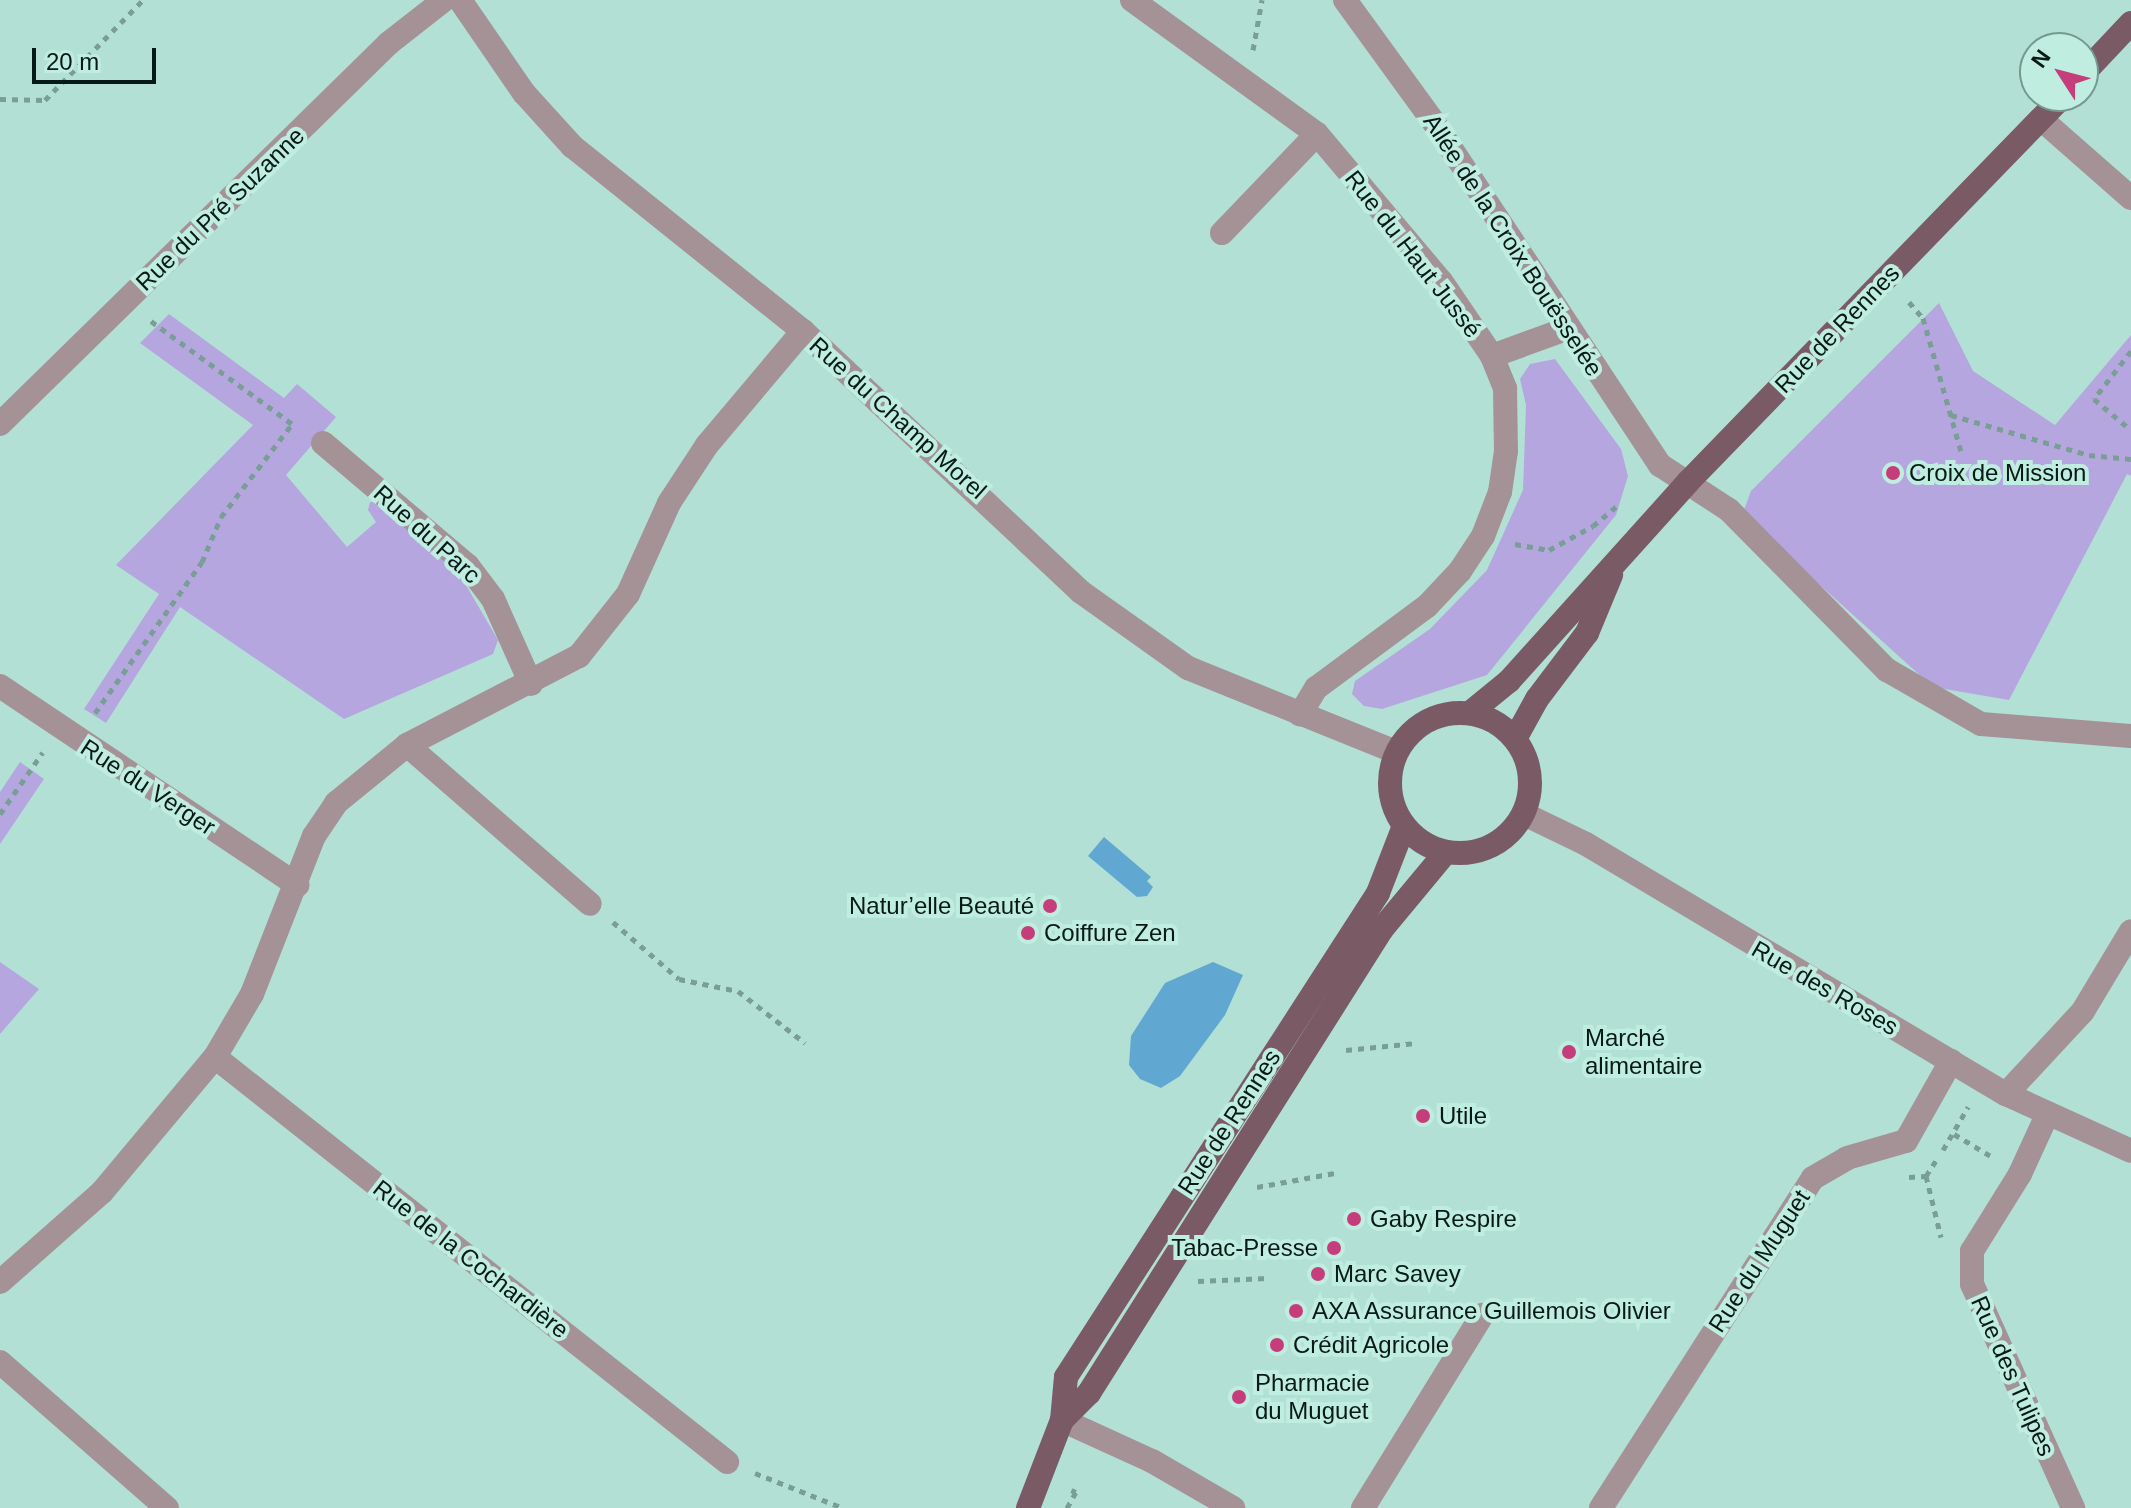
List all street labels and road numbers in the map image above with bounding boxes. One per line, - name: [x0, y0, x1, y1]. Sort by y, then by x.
- street label: Allée de la Croix Bouësselée: [1417, 108, 1609, 382]
- street label: Rue du Pré Suzanne: [130, 121, 310, 297]
- street label: Rue du Haut Jussé: [1339, 165, 1487, 343]
- street label: Rue de Rennes: [1769, 259, 1905, 399]
- street label: Rue du Champ Morel: [804, 331, 992, 505]
- street label: Rue du Parc: [368, 479, 486, 589]
- street label: Rue du Verger: [75, 733, 221, 841]
- street label: Rue des Roses: [1747, 935, 1903, 1041]
- street label: Rue de Rennes: [1172, 1044, 1286, 1200]
- street label: Rue de la Cochardière: [368, 1174, 574, 1344]
- street label: Rue du Muguet: [1702, 1184, 1816, 1338]
- street label: Rue des Tulipes: [1965, 1291, 2061, 1461]

